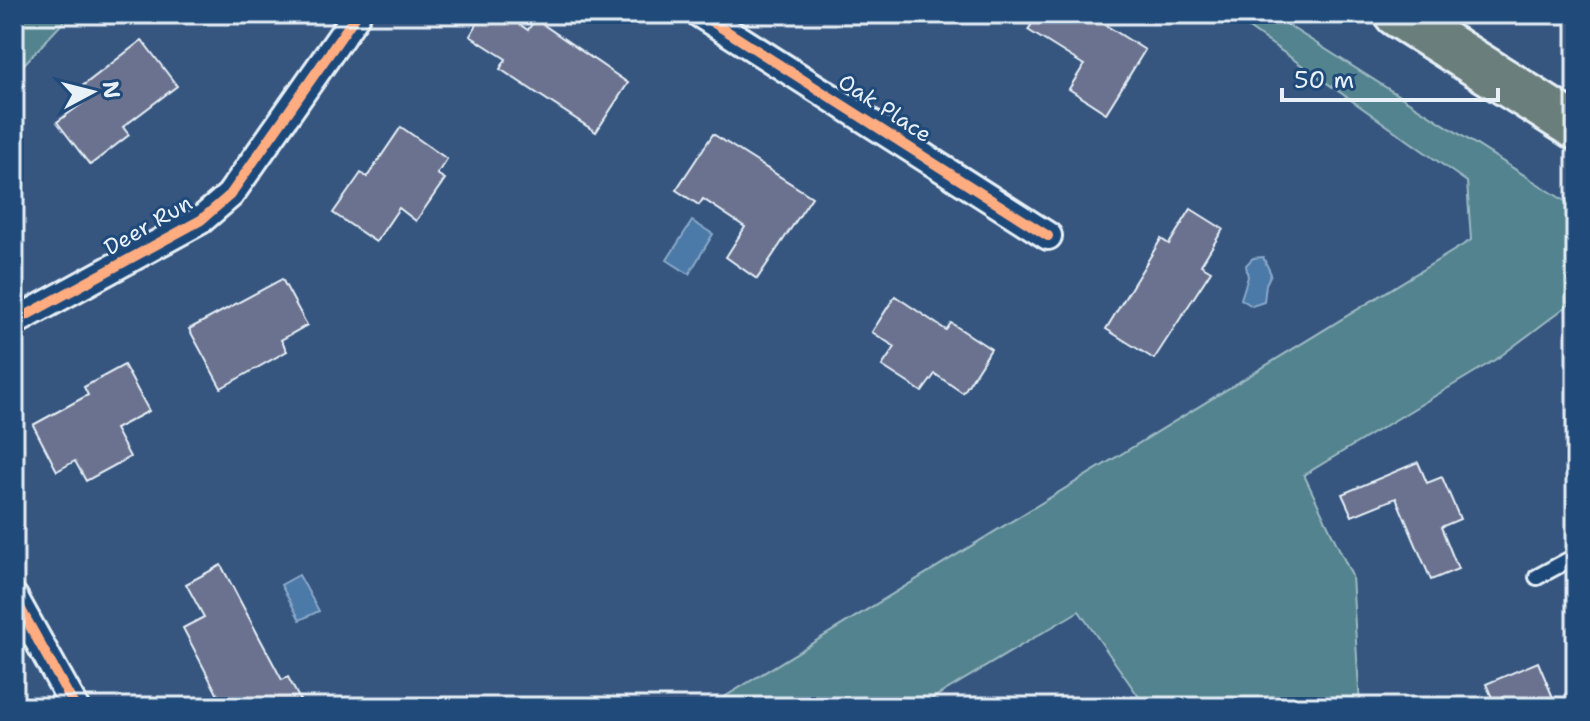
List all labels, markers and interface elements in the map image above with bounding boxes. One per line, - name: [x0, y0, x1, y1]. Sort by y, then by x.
- north arrow: [52, 52, 132, 132]
- scale bar: [1282, 52, 1498, 102]
- text: 50 m: [1294, 64, 1354, 96]
- street label: Oak Place: [833, 67, 937, 149]
- text: N: [96, 79, 127, 100]
- street label: Deer Run: [99, 188, 197, 262]

